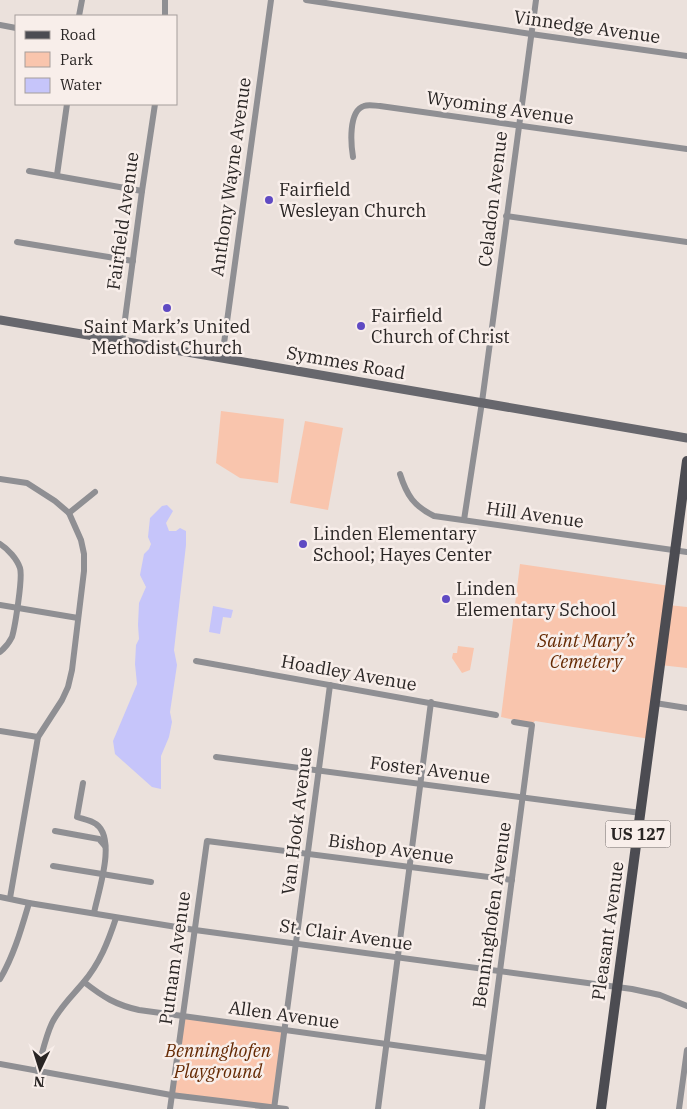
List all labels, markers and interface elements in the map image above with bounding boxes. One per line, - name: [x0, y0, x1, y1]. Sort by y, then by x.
- street label: Vinnedge Avenue: [512, 5, 662, 48]
- legend: [15, 15, 178, 105]
- text: Road: [60, 25, 96, 44]
- text: Park: [60, 50, 93, 69]
- text: Water: [60, 75, 102, 94]
- street label: Anthony Wayne Avenue: [205, 76, 256, 278]
- street label: Wyoming Avenue: [425, 86, 575, 129]
- street label: Celadon Avenue: [473, 130, 512, 268]
- street label: Fairfield Avenue: [101, 150, 144, 291]
- place label: Fairfield Wesleyan Church: [279, 178, 426, 222]
- marker: Fairfield Wesleyan Church: [263, 194, 275, 206]
- marker: Saint Mark’s United Methodist Church: [161, 302, 173, 314]
- place label: Fairfield Church of Christ: [371, 304, 510, 348]
- place label: Saint Mark’s United Methodist Church: [84, 315, 250, 359]
- marker: Fairfield Church of Christ: [355, 320, 367, 332]
- street label: Symmes Road: [285, 341, 407, 384]
- street label: Hill Avenue: [485, 496, 585, 533]
- place label: Linden Elementary School; Hayes Center: [313, 522, 492, 566]
- marker: Linden Elementary School; Hayes Center: [297, 538, 309, 550]
- place label: Linden Elementary School: [456, 577, 616, 621]
- marker: Linden Elementary School: [440, 593, 452, 605]
- park label: Saint Mary’s Cemetery: [536, 629, 635, 673]
- street label: Hoadley Avenue: [279, 649, 419, 696]
- street label: Van Hook Avenue: [276, 746, 317, 896]
- street label: Foster Avenue: [369, 751, 491, 788]
- street label: Benninghofen Avenue: [467, 820, 516, 1009]
- road number: US 127: [606, 821, 670, 848]
- street label: Bishop Avenue: [327, 828, 455, 869]
- street label: Pleasant Avenue: [586, 860, 629, 1002]
- street label: Putnam Avenue: [154, 890, 195, 1026]
- street label: St. Clair Avenue: [278, 914, 414, 955]
- street label: Allen Avenue: [227, 995, 341, 1034]
- park label: Benninghofen Playground: [164, 1039, 272, 1083]
- north arrow: [15, 1044, 65, 1094]
- text: N: [33, 1073, 45, 1091]

